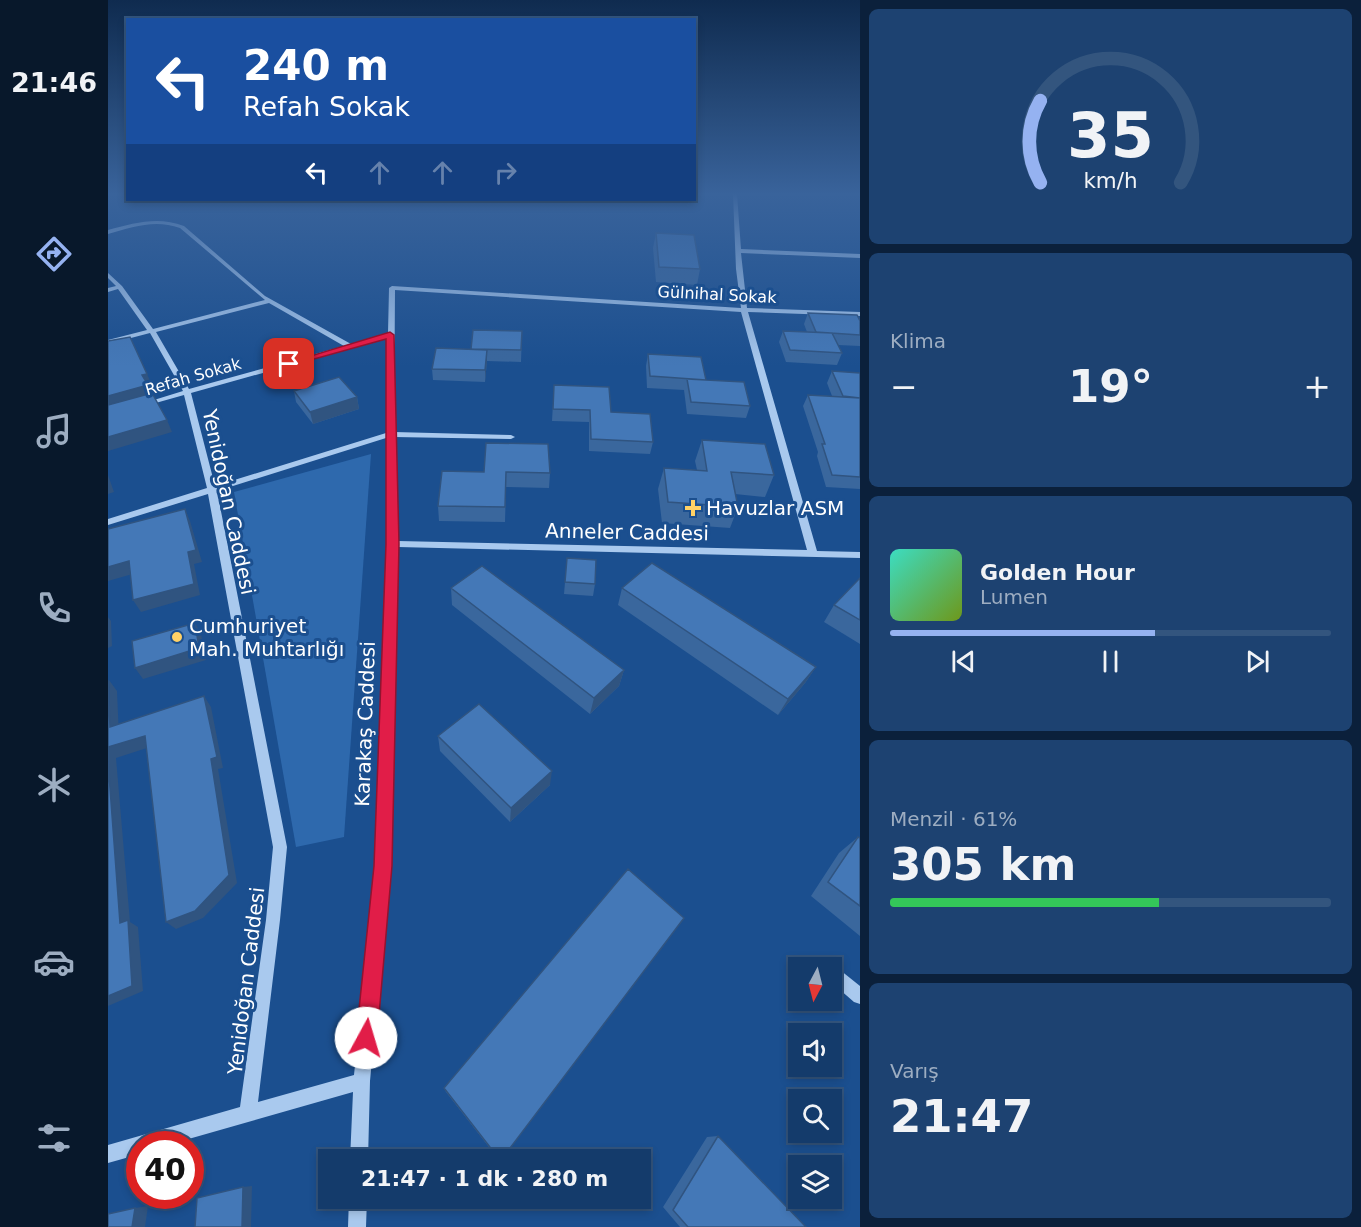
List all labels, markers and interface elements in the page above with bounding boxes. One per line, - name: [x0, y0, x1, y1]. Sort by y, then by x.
- text: 240 m: [243, 41, 389, 90]
- icon: left: [144, 42, 222, 120]
- text: 21:46: [11, 67, 97, 98]
- text: Refah Sokak: [243, 91, 410, 122]
- text: 35: [1067, 99, 1154, 172]
- icon: left: [300, 156, 333, 189]
- icon: ahead: [363, 156, 396, 189]
- icon: ahead: [426, 156, 459, 189]
- icon: right: [489, 156, 522, 189]
- text: km/h: [1083, 169, 1138, 194]
- icon: directions: [33, 233, 75, 275]
- street label: Gülnihal Sokak: [657, 282, 778, 307]
- text: Klima: [890, 329, 946, 353]
- pin: [263, 338, 314, 389]
- icon: arrive: [272, 347, 305, 380]
- street label: Refah Sokak: [143, 354, 244, 399]
- text: 19°: [1068, 360, 1153, 413]
- text: −: [890, 367, 918, 406]
- text: +: [1303, 367, 1331, 406]
- street label: Yenidoğan Caddesi: [197, 406, 260, 597]
- icon: music: [33, 410, 75, 452]
- place label: Havuzlar ASM: [706, 496, 844, 520]
- marker: Havuzlar ASM: [684, 499, 702, 517]
- street label: Anneler Caddesi: [545, 519, 709, 545]
- text: Golden Hour: [980, 560, 1135, 585]
- text: Lumen: [980, 585, 1048, 609]
- icon: phone: [33, 587, 75, 629]
- place label: Cumhuriyet Mah. Muhtarlığı: [189, 614, 344, 661]
- marker: Cumhuriyet Mah. Muhtarlığı: [170, 630, 184, 644]
- street label: Karakaş Caddesi: [350, 641, 380, 807]
- icon: previous: [947, 645, 980, 678]
- icon: pause: [1094, 645, 1127, 678]
- icon: next: [1241, 645, 1274, 678]
- icon: climate: [33, 764, 75, 806]
- text: Menzil · 61%: [890, 807, 1017, 831]
- text: 305 km: [890, 838, 1076, 891]
- street label: Yenidoğan Caddesi: [222, 886, 269, 1077]
- icon: car: [33, 941, 75, 983]
- north arrow: [788, 957, 842, 1011]
- map controls: [788, 957, 842, 1209]
- position arrow: [334, 1006, 398, 1070]
- button: sound: [788, 1023, 842, 1077]
- text: Varış: [890, 1059, 939, 1083]
- button: search: [788, 1089, 842, 1143]
- text: 21:47: [890, 1090, 1033, 1143]
- icon: filters: [33, 1117, 75, 1159]
- speed limit sign: 40: [126, 1131, 204, 1209]
- button: layers: [788, 1155, 842, 1209]
- text: 21:47 · 1 dk · 280 m: [361, 1166, 608, 1191]

